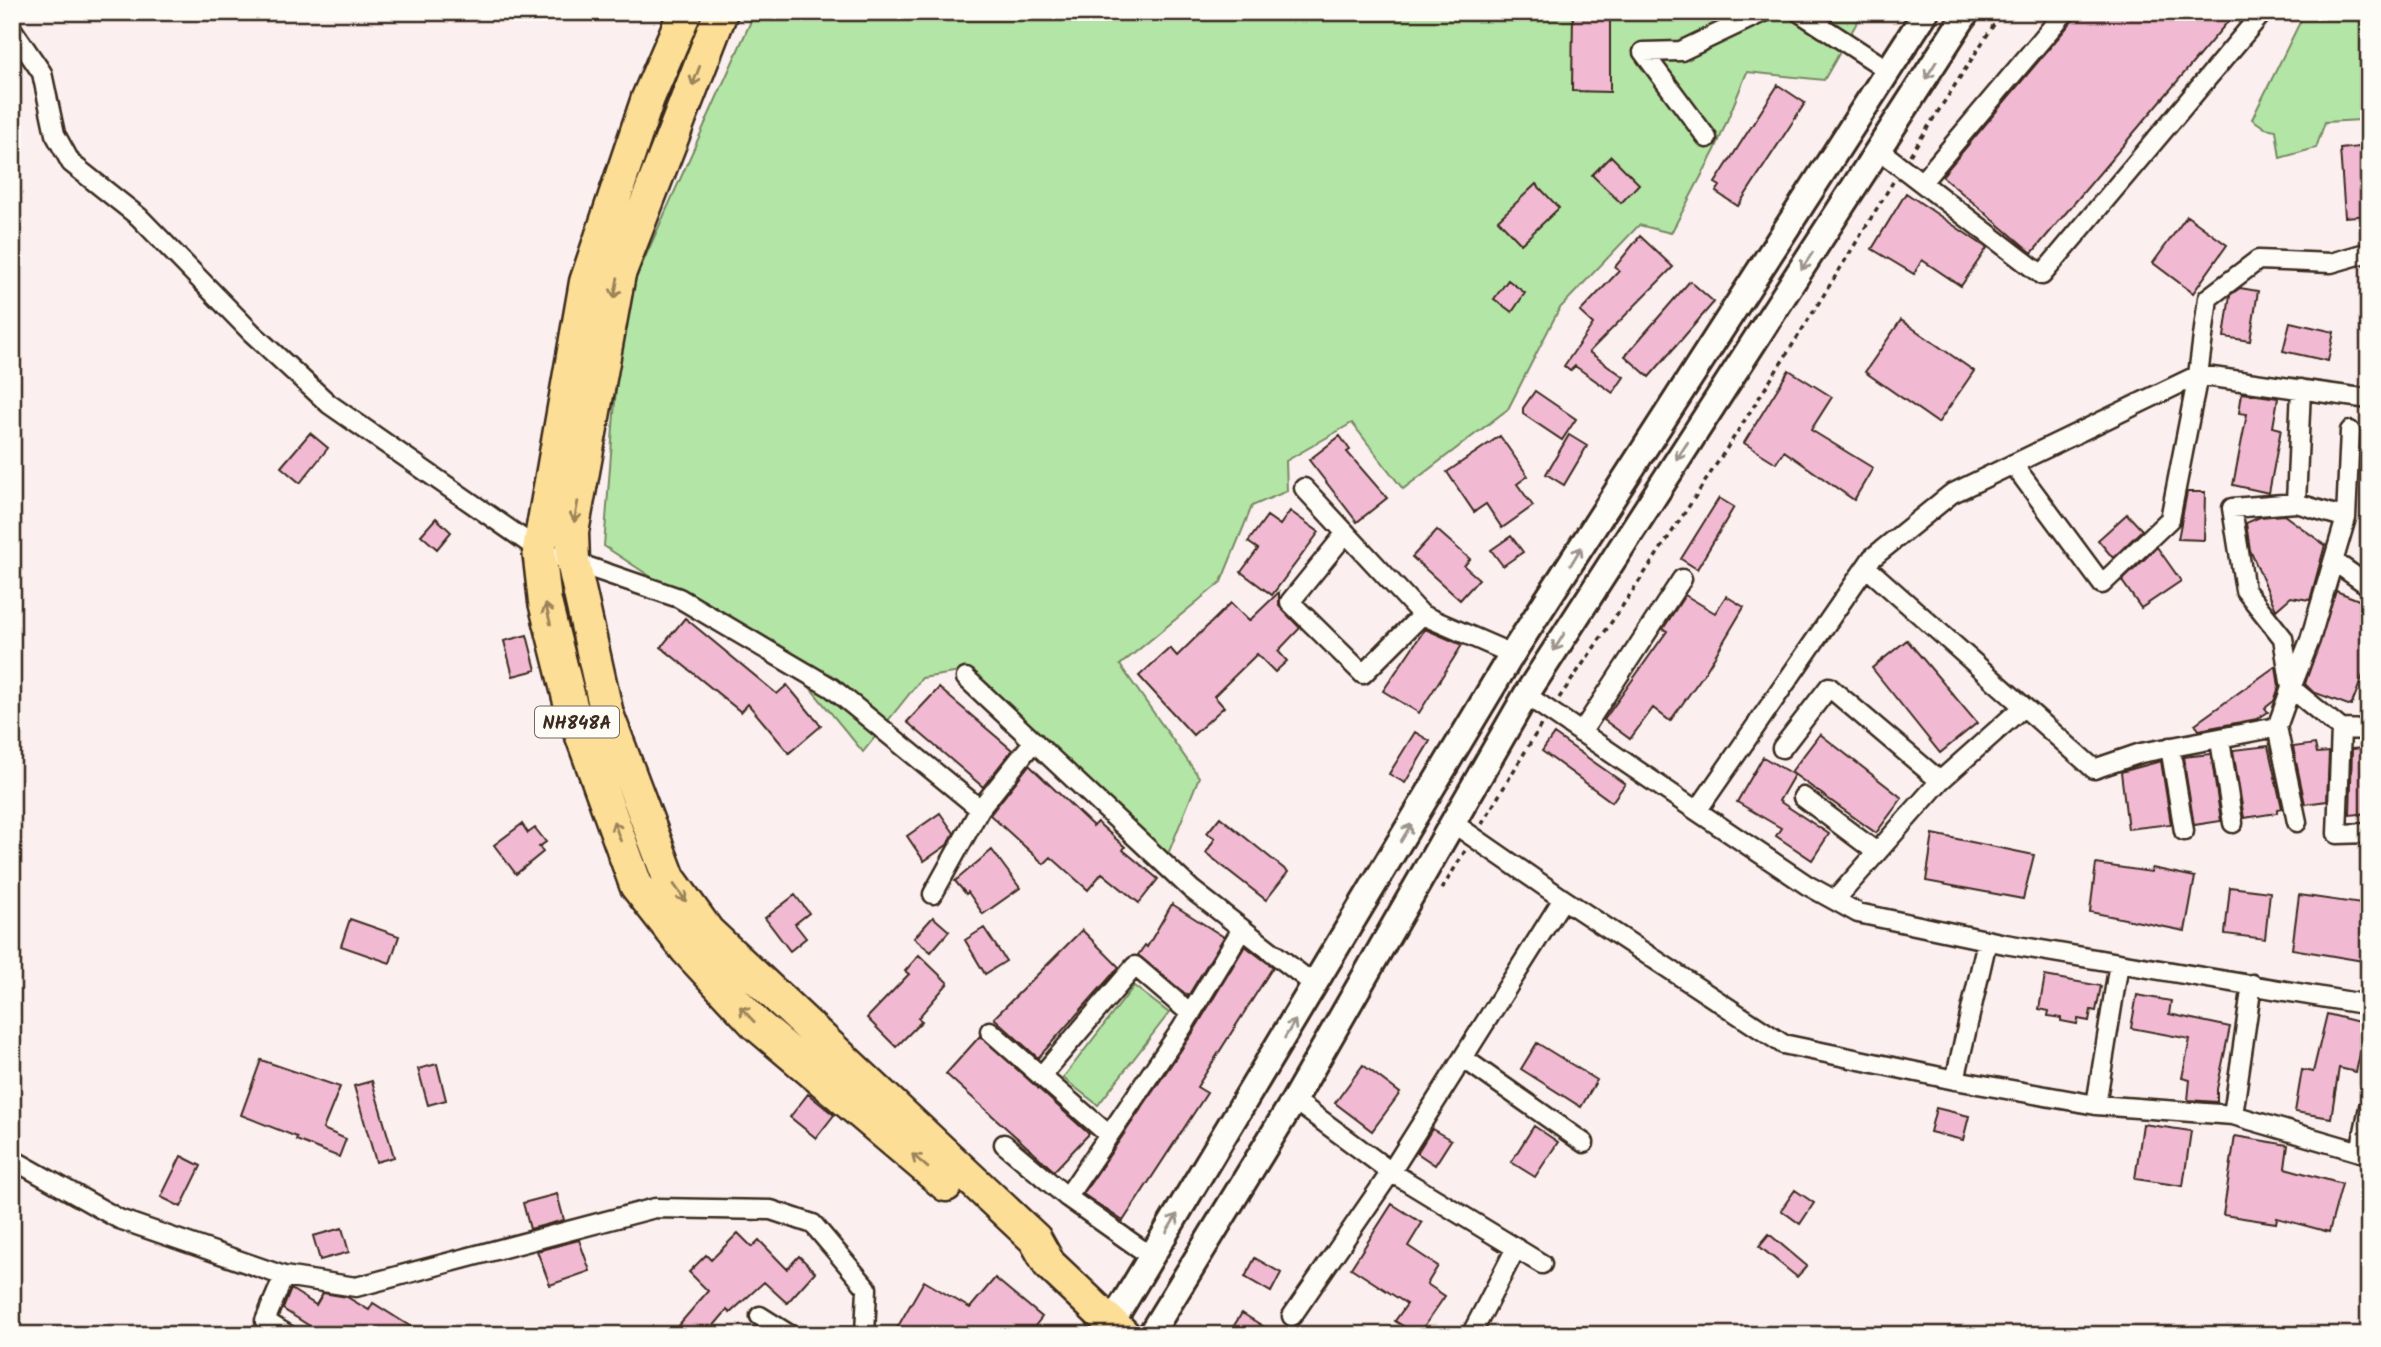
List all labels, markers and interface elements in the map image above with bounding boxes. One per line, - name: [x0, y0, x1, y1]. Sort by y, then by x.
- one-way arrow: [1923, 60, 1938, 79]
- one-way arrow: [689, 64, 702, 86]
- one-way arrow: [1800, 251, 1814, 270]
- one-way arrow: [609, 276, 622, 299]
- one-way arrow: [1675, 441, 1690, 460]
- one-way arrow: [569, 500, 582, 523]
- one-way arrow: [1570, 546, 1584, 566]
- one-way arrow: [541, 603, 554, 626]
- one-way arrow: [1552, 632, 1566, 652]
- road number: NH848A: [535, 706, 619, 737]
- one-way arrow: [609, 820, 622, 842]
- one-way arrow: [1399, 823, 1413, 843]
- one-way arrow: [672, 883, 687, 902]
- one-way arrow: [738, 1006, 755, 1023]
- one-way arrow: [1283, 1019, 1297, 1039]
- one-way arrow: [912, 1153, 929, 1170]
- one-way arrow: [1166, 1214, 1180, 1234]

